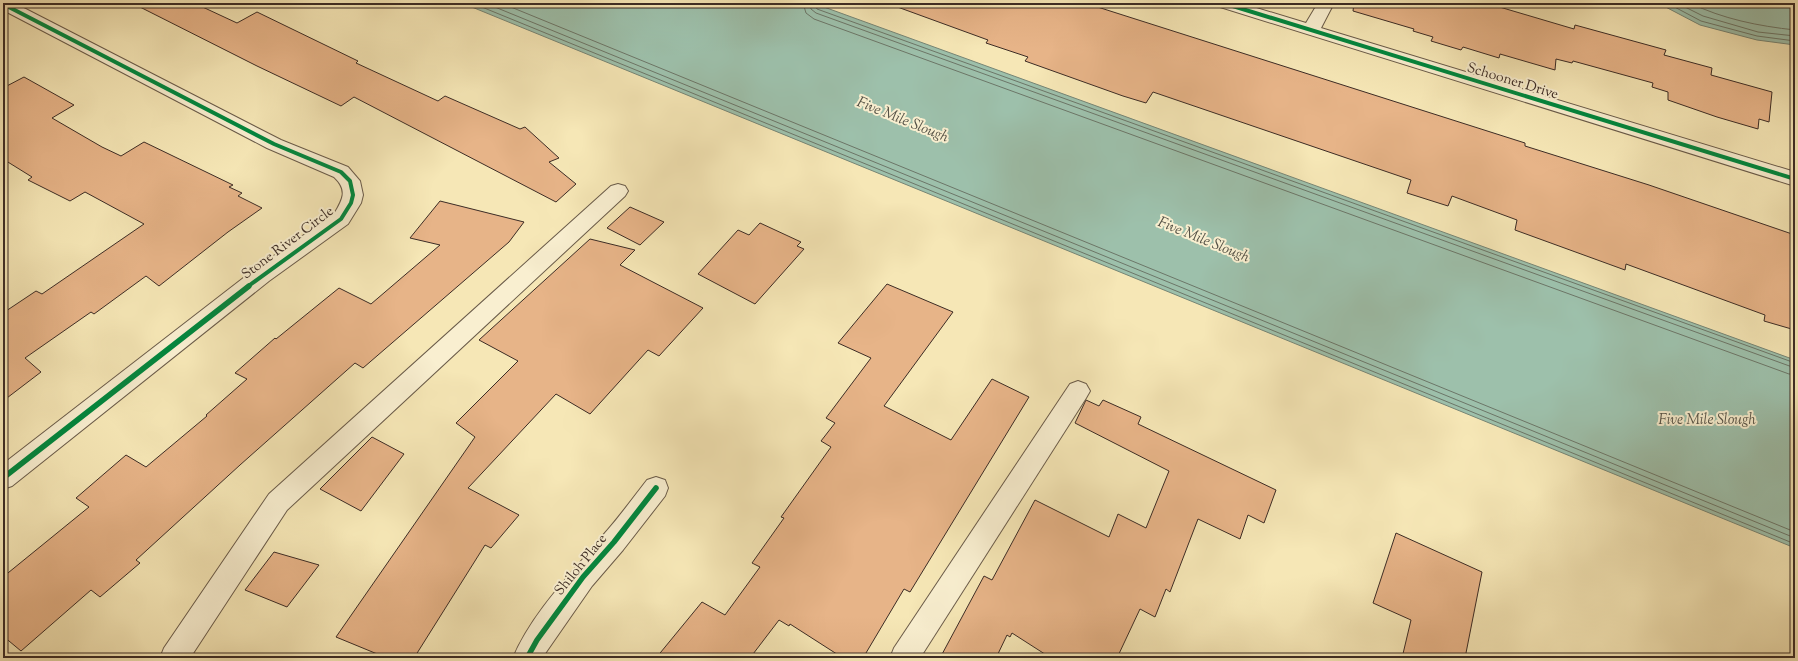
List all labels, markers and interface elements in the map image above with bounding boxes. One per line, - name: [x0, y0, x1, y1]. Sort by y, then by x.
- street label: Schooner Drive: [1464, 59, 1561, 105]
- water label: Five Mile Slough: [853, 92, 952, 149]
- street label: Stone River Circle: [238, 202, 338, 285]
- water label: Five Mile Slough: [1154, 212, 1253, 269]
- water label: Five Mile Slough: [1658, 410, 1756, 431]
- street label: Shiloh Place: [550, 530, 613, 600]

